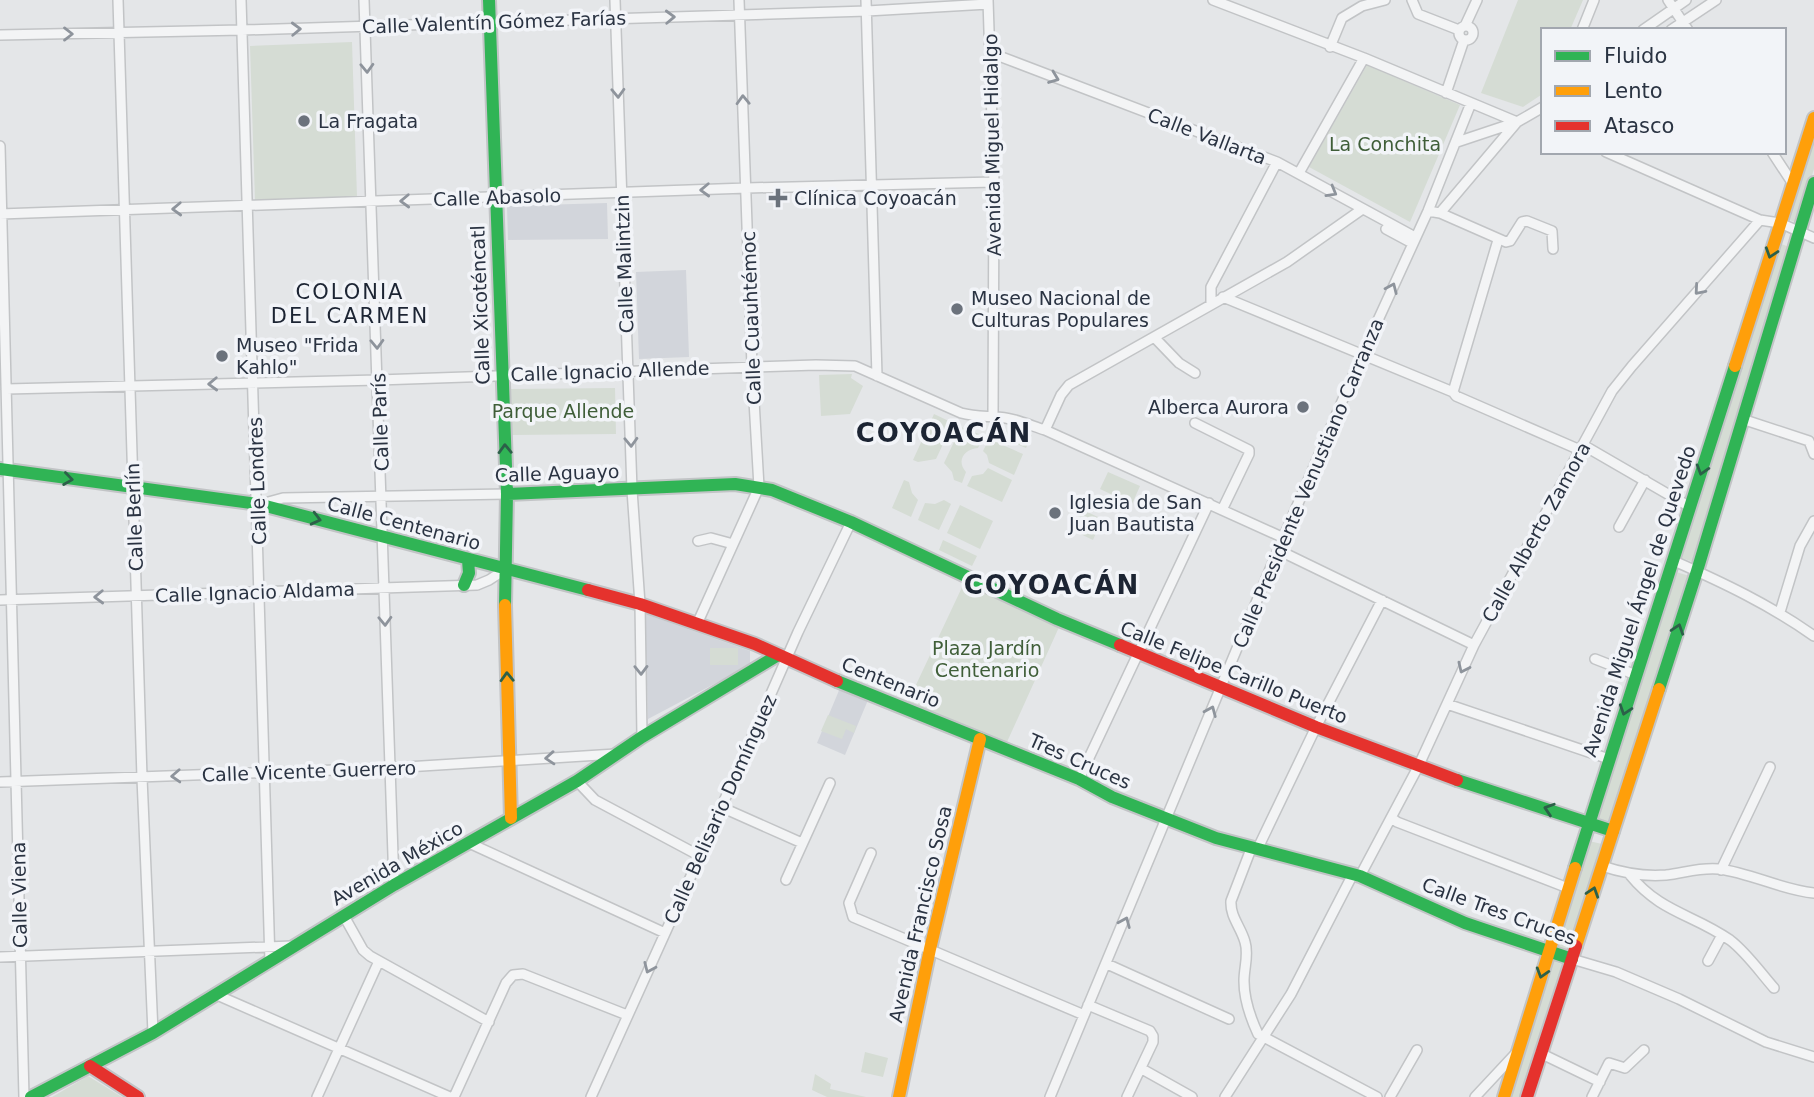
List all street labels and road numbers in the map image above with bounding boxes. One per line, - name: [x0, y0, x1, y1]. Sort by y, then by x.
- street label: Calle Valentín Gómez Farías: [362, 6, 626, 38]
- street label: Avenida Miguel Hidalgo: [979, 33, 1005, 257]
- street label: Calle Vallarta: [1144, 103, 1270, 169]
- street label: Calle Abasolo: [432, 184, 562, 210]
- street label: Calle Malintzin: [611, 194, 637, 334]
- street label: Calle Xicoténcatl: [466, 225, 494, 385]
- street label: Calle Cuauhtémoc: [737, 231, 765, 405]
- street label: Calle Presidente Venustiano Carranza: [1228, 315, 1388, 651]
- street label: Calle Ignacio Allende: [510, 357, 710, 385]
- street label: Calle París: [367, 372, 393, 472]
- street label: Calle Londres: [244, 417, 270, 545]
- street label: Calle Alberto Zamora: [1477, 438, 1595, 626]
- street label: Avenida Miguel Ángel de Quevedo: [1578, 443, 1700, 759]
- street label: Calle Aguayo: [494, 460, 620, 486]
- street label: Calle Berlín: [121, 462, 147, 572]
- street label: Calle Centenario: [325, 492, 483, 554]
- street label: Calle Ignacio Aldama: [155, 578, 355, 606]
- street label: Calle Felipe Carillo Puerto: [1117, 616, 1351, 728]
- street label: Centenario: [838, 652, 944, 712]
- street label: Calle Belisario Domínguez: [659, 691, 781, 927]
- street label: Tres Cruces: [1025, 728, 1134, 793]
- street label: Calle Vicente Guerrero: [201, 756, 417, 786]
- street label: Avenida Francisco Sosa: [884, 803, 956, 1025]
- street label: Avenida México: [327, 816, 467, 910]
- street label: Calle Viena: [7, 842, 31, 948]
- street label: Calle Tres Cruces: [1419, 873, 1579, 949]

